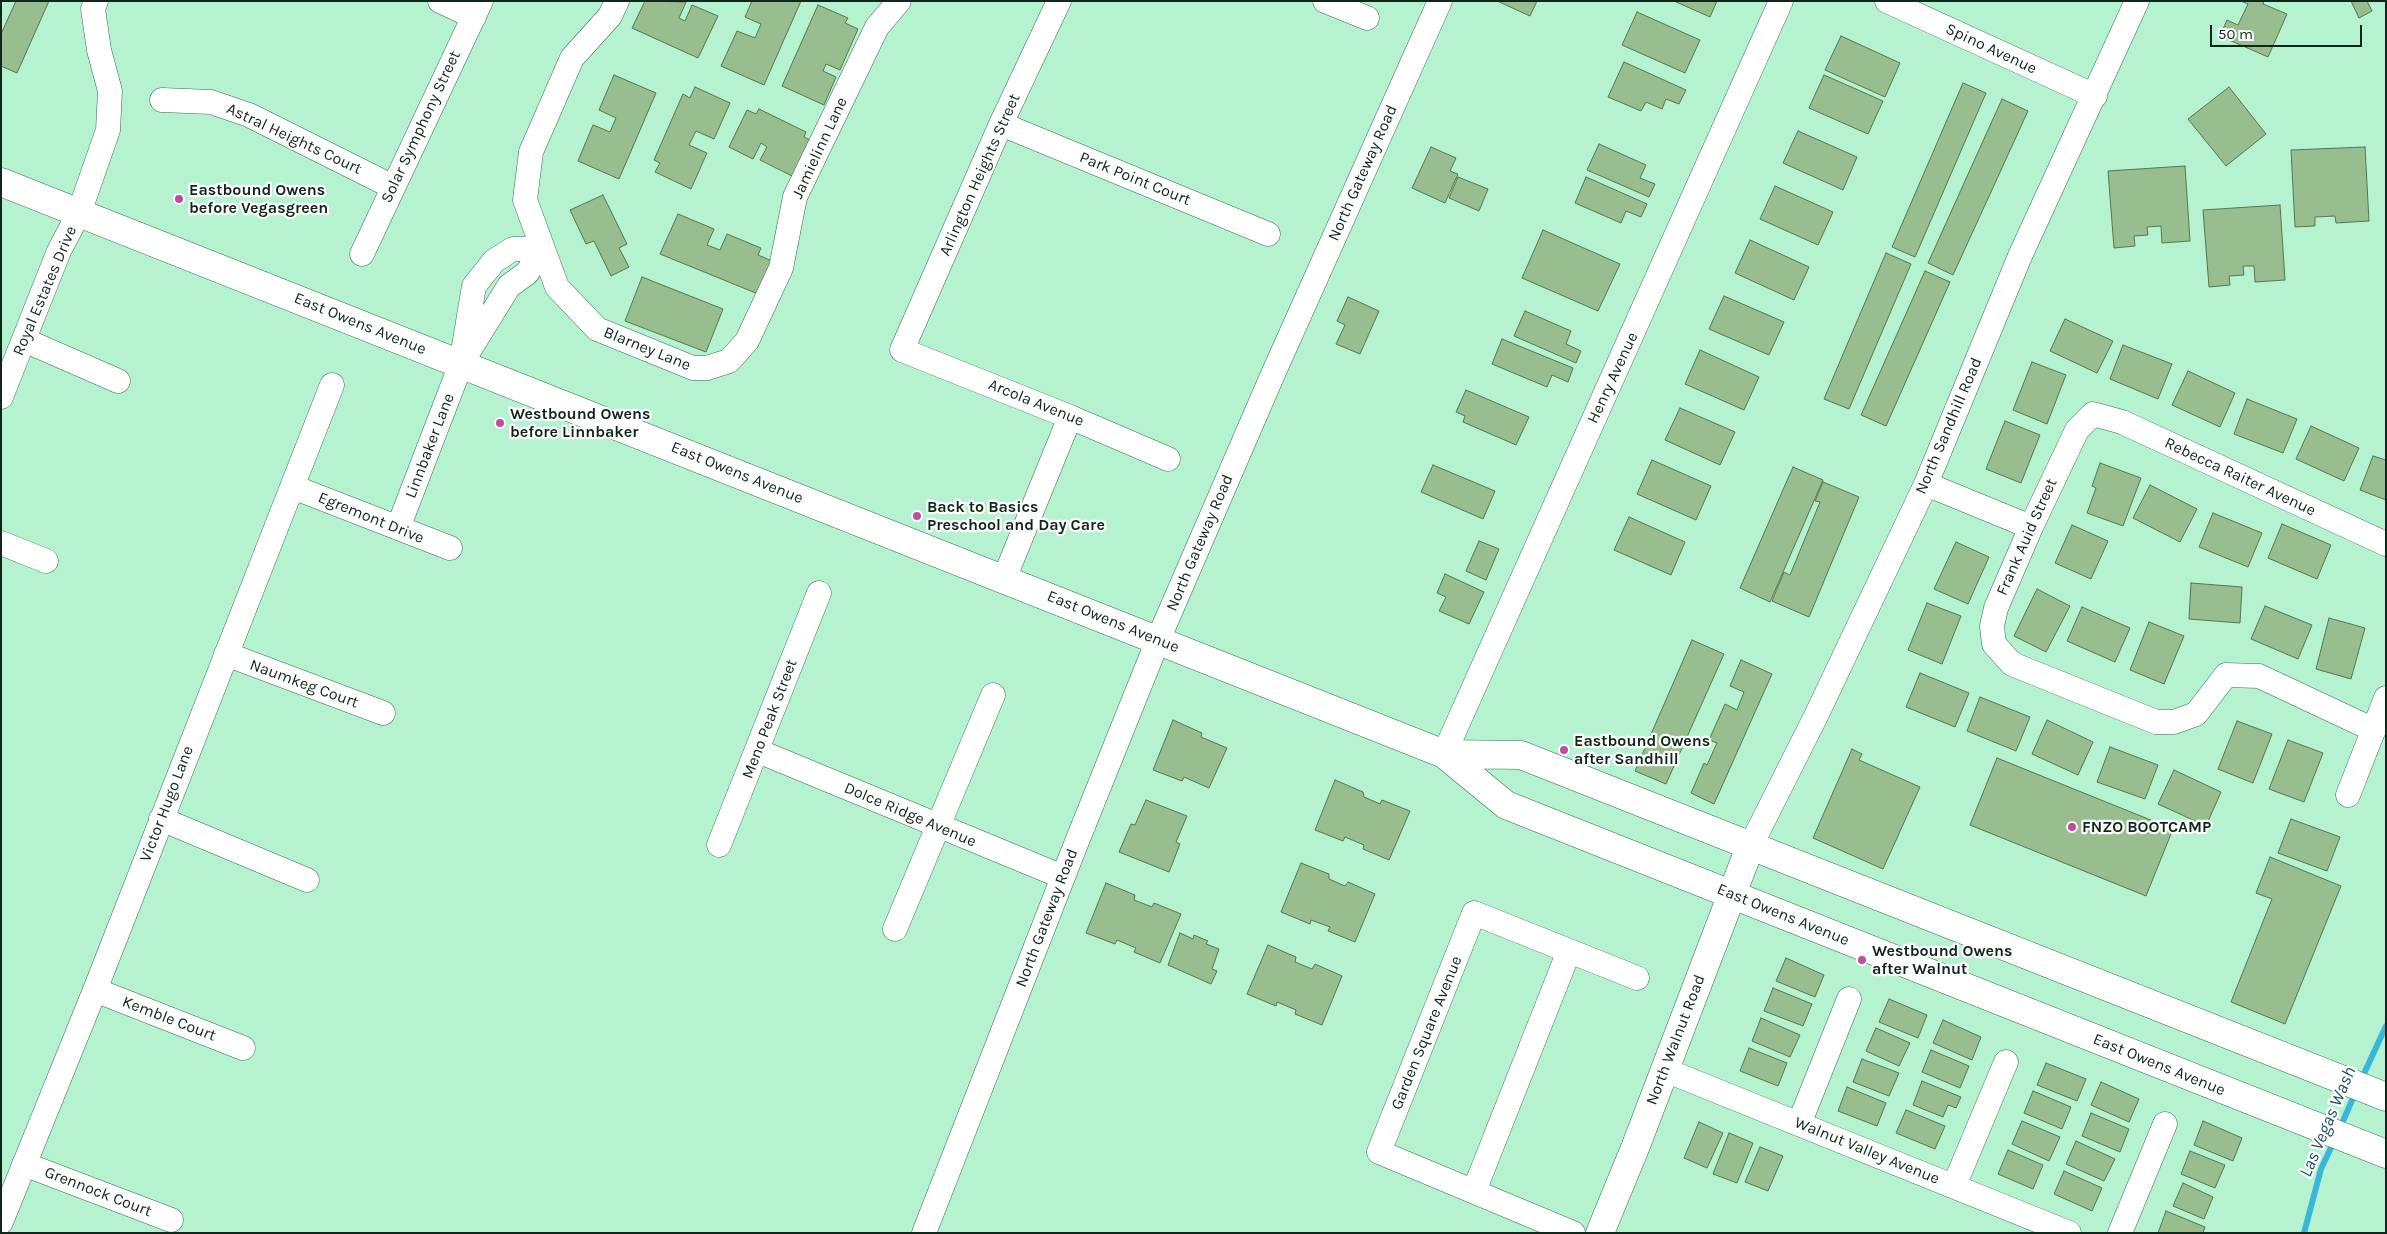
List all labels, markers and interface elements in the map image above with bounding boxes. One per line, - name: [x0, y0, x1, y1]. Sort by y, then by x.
- scale bar: [2212, 15, 2364, 47]
- street label: Spino Avenue: [1942, 19, 2040, 79]
- text: 50 m: [2218, 25, 2253, 43]
- street label: Solar Symphony Street: [377, 48, 465, 206]
- street label: Arlington Heights Street: [936, 91, 1024, 259]
- street label: Jamielinn Lane: [788, 94, 852, 202]
- street label: Astral Heights Court: [223, 99, 365, 179]
- street label: North Gateway Road: [1324, 102, 1402, 244]
- street label: Park Point Court: [1077, 148, 1193, 210]
- place label: Eastbound Owens before Vegasgreen: [189, 180, 328, 218]
- marker: Eastbound Owens before Vegasgreen: [173, 193, 185, 205]
- street label: Royal Estates Drive: [9, 223, 81, 359]
- street label: East Owens Avenue: [291, 289, 429, 359]
- street label: Blarney Lane: [601, 323, 693, 375]
- street label: Henry Avenue: [1584, 329, 1642, 427]
- street label: North Sandhill Road: [1912, 355, 1986, 497]
- street label: Arcola Avenue: [985, 375, 1087, 431]
- street label: Linnbaker Lane: [401, 391, 459, 501]
- place label: Westbound Owens before Linnbaker: [510, 404, 650, 442]
- marker: Westbound Owens before Linnbaker: [494, 417, 506, 429]
- street label: Rebecca Raiter Avenue: [2161, 434, 2319, 520]
- street label: East Owens Avenue: [668, 438, 806, 508]
- street label: North Gateway Road: [1162, 472, 1238, 614]
- street label: Frank Auid Street: [1993, 475, 2061, 599]
- street label: Egremont Drive: [315, 488, 427, 548]
- place label: Back to Basics Preschool and Day Care: [927, 497, 1105, 535]
- marker: Back to Basics Preschool and Day Care: [911, 510, 923, 522]
- street label: East Owens Avenue: [1044, 587, 1182, 657]
- street label: Naumkeg Court: [247, 655, 361, 713]
- street label: Meno Peak Street: [738, 656, 802, 782]
- place label: Eastbound Owens after Sandhill: [1574, 731, 1710, 769]
- street label: Victor Hugo Lane: [136, 743, 198, 865]
- marker: Eastbound Owens after Sandhill: [1558, 744, 1570, 756]
- street label: Dolce Ridge Avenue: [841, 778, 979, 852]
- place label: FNZO BOOTCAMP: [2082, 817, 2211, 837]
- marker: FNZO BOOTCAMP: [2066, 821, 2078, 833]
- street label: North Gateway Road: [1012, 846, 1082, 990]
- street label: East Owens Avenue: [1714, 880, 1852, 950]
- place label: Westbound Owens after Walnut: [1872, 941, 2012, 979]
- street label: Garden Square Avenue: [1387, 953, 1467, 1113]
- marker: Westbound Owens after Walnut: [1856, 954, 1868, 966]
- street label: North Walnut Road: [1642, 972, 1710, 1108]
- street label: Kemble Court: [119, 992, 219, 1046]
- street label: East Owens Avenue: [2090, 1030, 2228, 1100]
- water label: Las Vegas Wash: [2295, 1064, 2361, 1180]
- street label: Walnut Valley Avenue: [1792, 1113, 1942, 1189]
- street label: Grennock Court: [42, 1163, 154, 1221]

